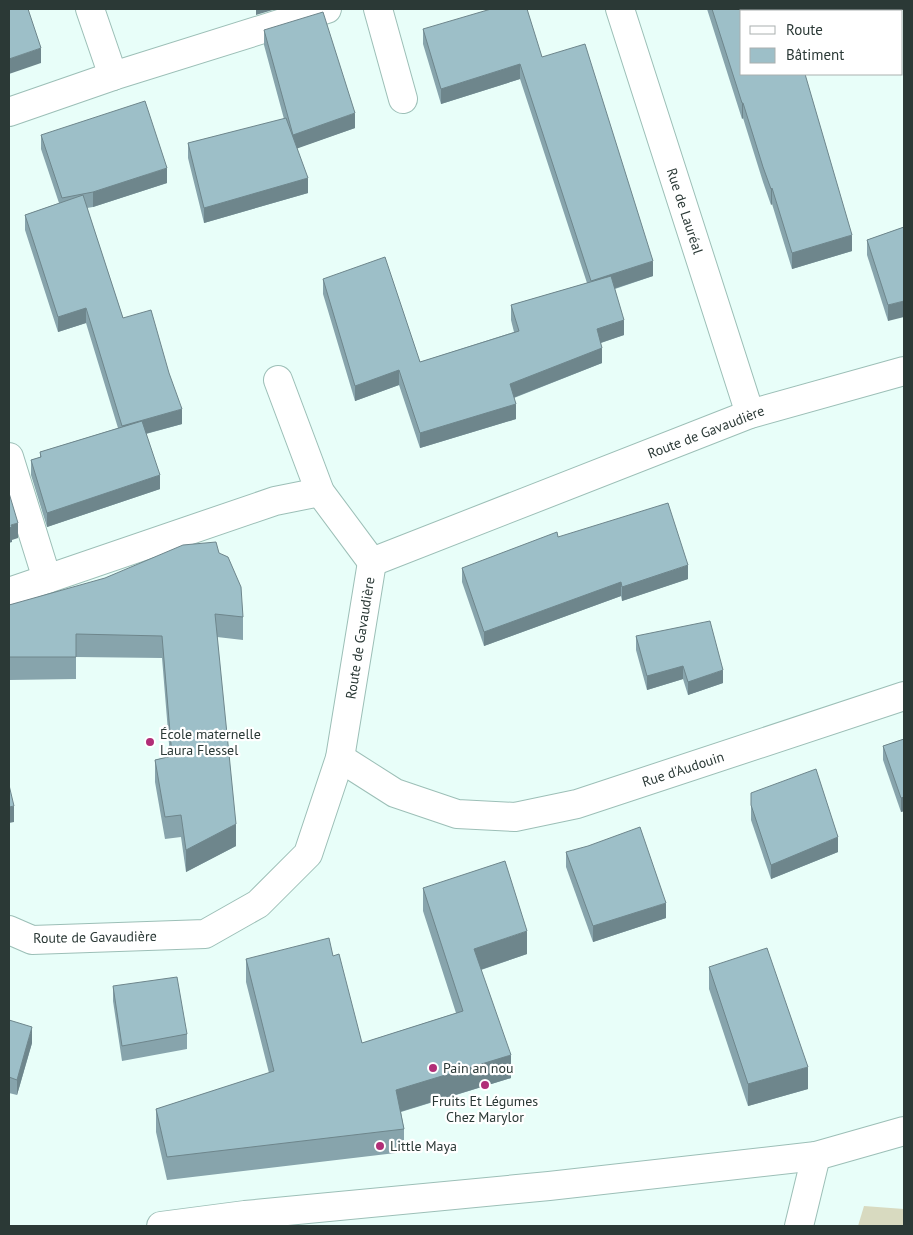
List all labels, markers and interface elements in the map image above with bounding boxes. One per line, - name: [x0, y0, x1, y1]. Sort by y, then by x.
- legend: [740, 10, 903, 75]
- text: Route: [786, 20, 823, 39]
- text: Bâtiment: [786, 45, 844, 64]
- street label: Rue de Lauréal: [663, 166, 707, 256]
- street label: Route de Gavaudière: [645, 401, 767, 463]
- street label: Route de Gavaudière: [341, 576, 379, 700]
- place label: École maternelle Laura Flessel: [160, 725, 261, 759]
- marker: École maternelle Laura Flessel: [144, 736, 156, 748]
- street label: Rue d'Audouin: [640, 747, 726, 791]
- street label: Route de Gavaudière: [33, 927, 157, 947]
- place label: Pain an nou: [443, 1059, 513, 1077]
- marker: Pain an nou: [427, 1062, 439, 1074]
- marker: Fruits Et Légumes Chez Marylor: [479, 1079, 491, 1091]
- place label: Fruits Et Légumes Chez Marylor: [432, 1092, 538, 1126]
- place label: Little Maya: [390, 1137, 457, 1155]
- marker: Little Maya: [374, 1140, 386, 1152]

